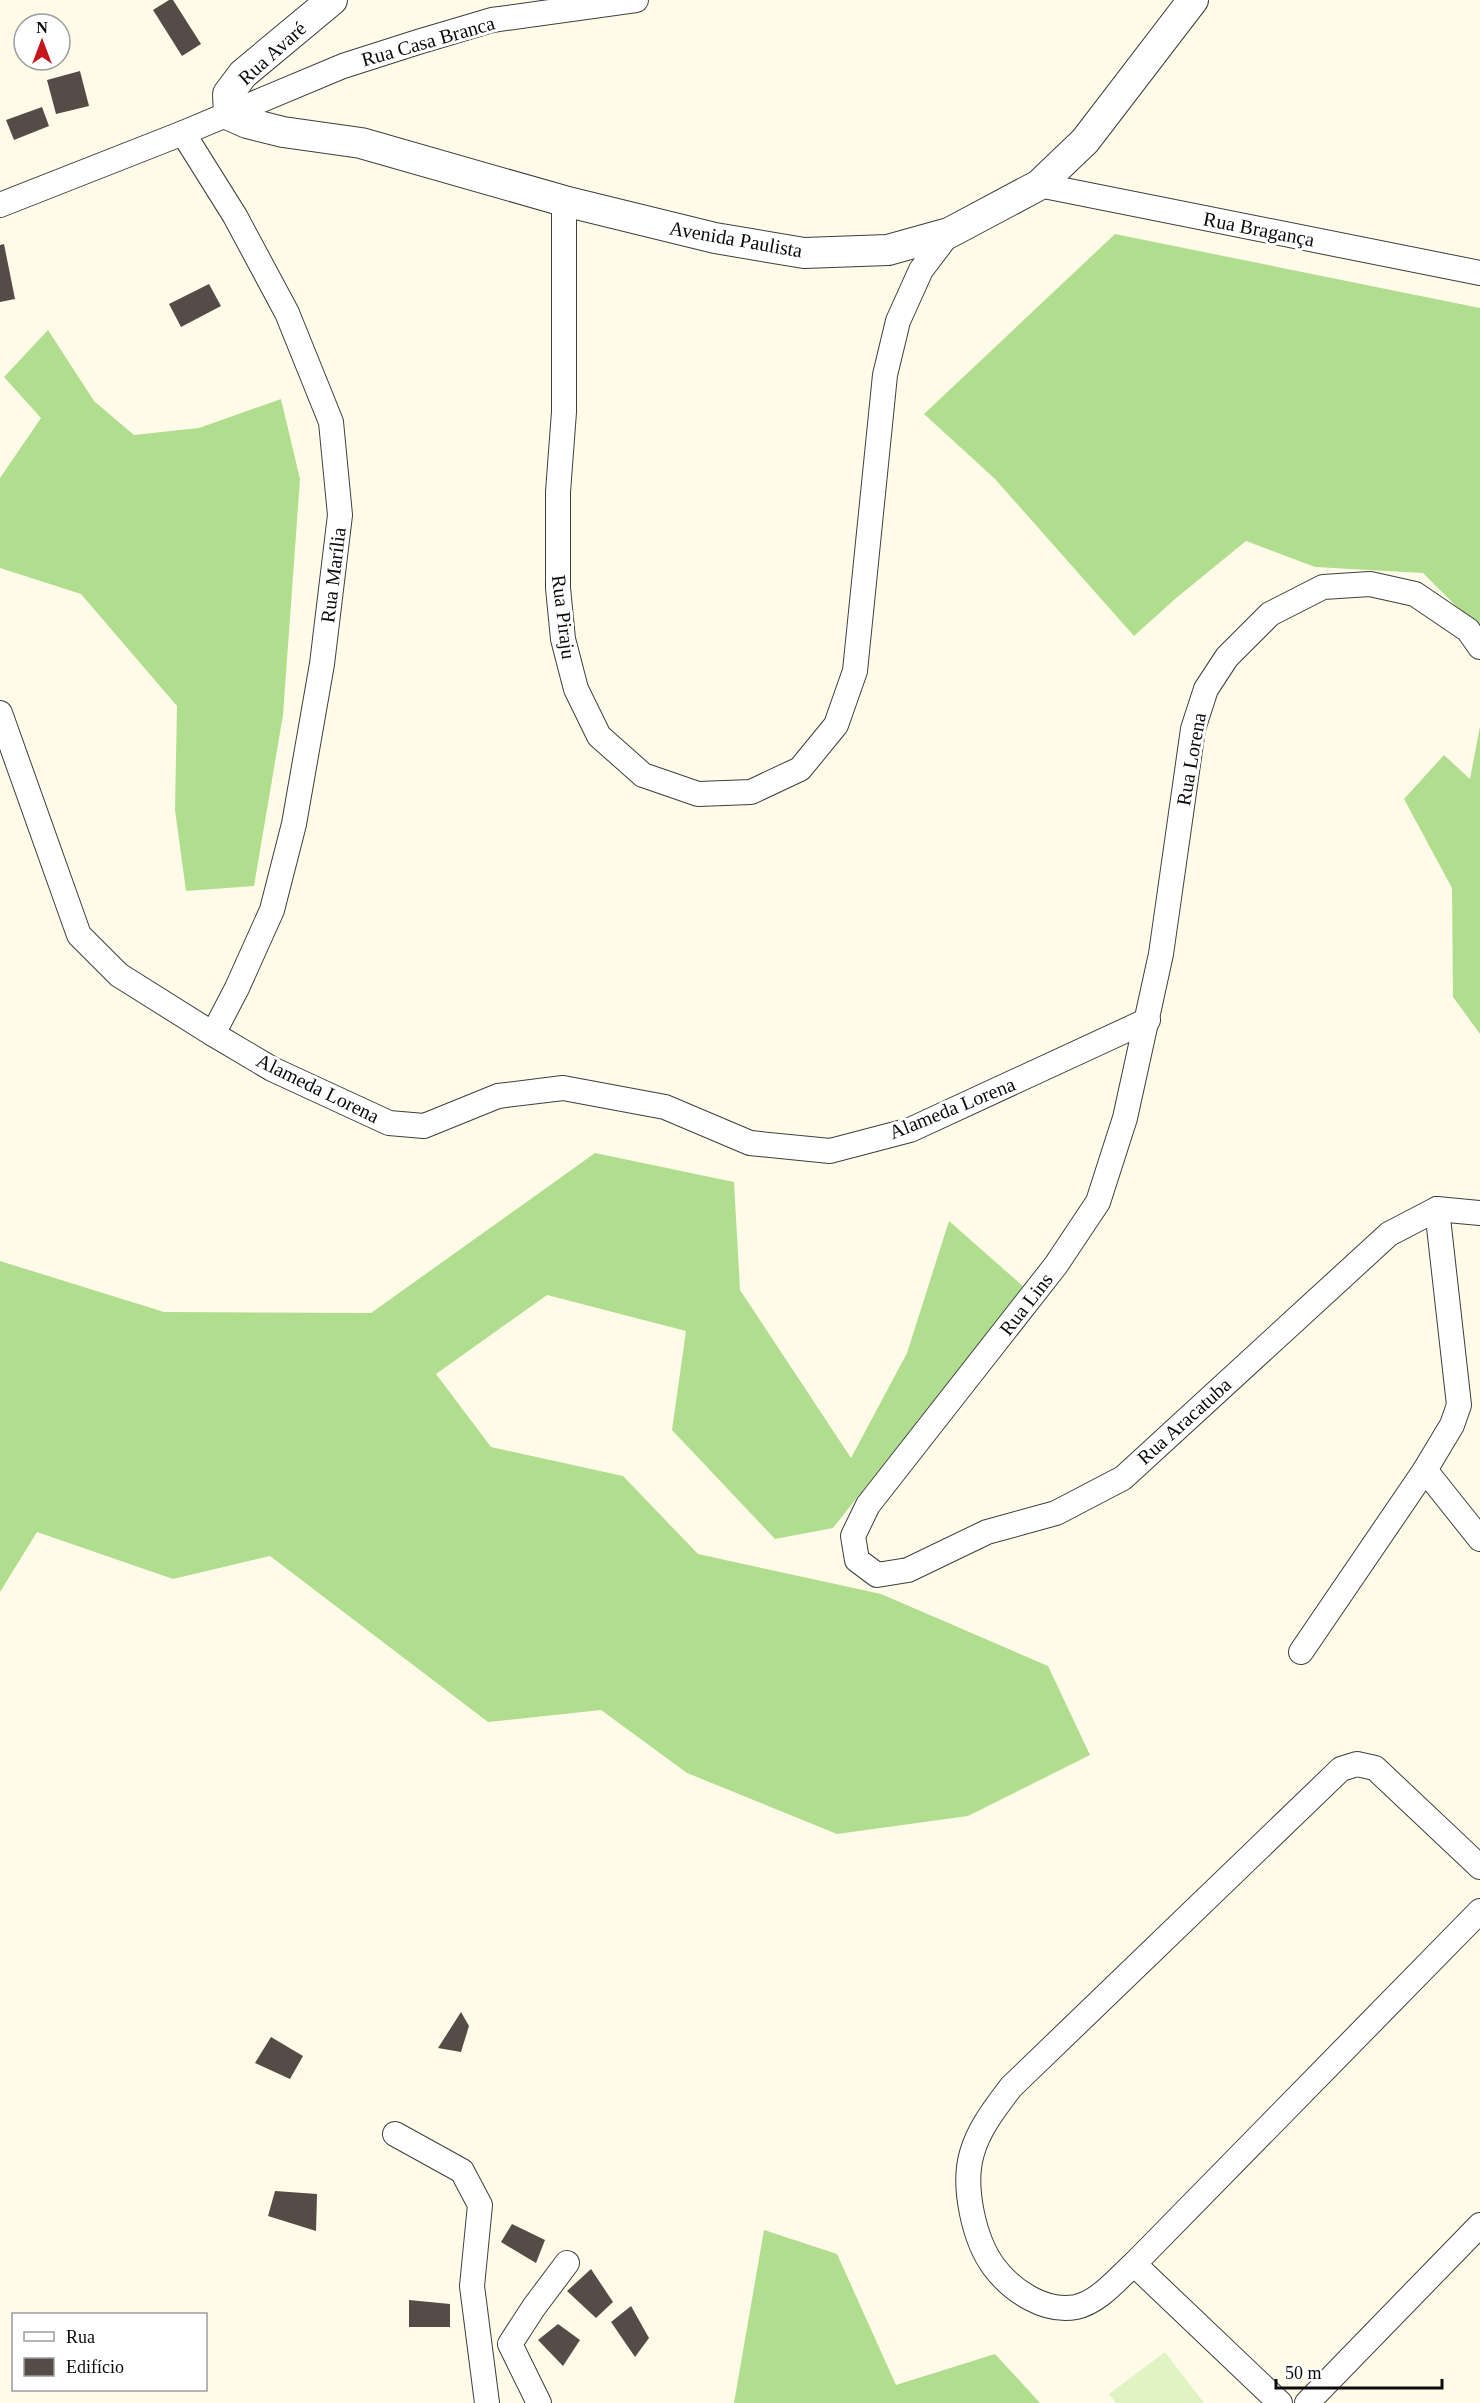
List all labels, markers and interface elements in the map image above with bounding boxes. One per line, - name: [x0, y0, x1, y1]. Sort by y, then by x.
- street label: Rua Casa Branca: [359, 11, 497, 71]
- north arrow: [12, 12, 72, 72]
- street label: Rua Avaré: [234, 17, 310, 89]
- text: N: [36, 19, 48, 36]
- street label: Rua Bragança: [1201, 207, 1317, 252]
- street label: Avenida Paulista: [668, 216, 804, 262]
- street label: Rua Marília: [316, 526, 350, 624]
- street label: Rua Piraju: [547, 573, 580, 661]
- street label: Rua Lorena: [1172, 711, 1210, 807]
- street label: Alameda Lorena: [253, 1049, 383, 1127]
- street label: Alameda Lorena: [886, 1073, 1018, 1143]
- street label: Rua Lins: [995, 1268, 1057, 1339]
- street label: Rua Aracatuba: [1133, 1373, 1235, 1469]
- legend: [12, 2313, 207, 2391]
- text: Rua: [66, 2327, 95, 2347]
- scale bar: [1276, 2352, 1442, 2390]
- text: Edifício: [66, 2357, 124, 2377]
- text: 50 m: [1285, 2363, 1322, 2383]

